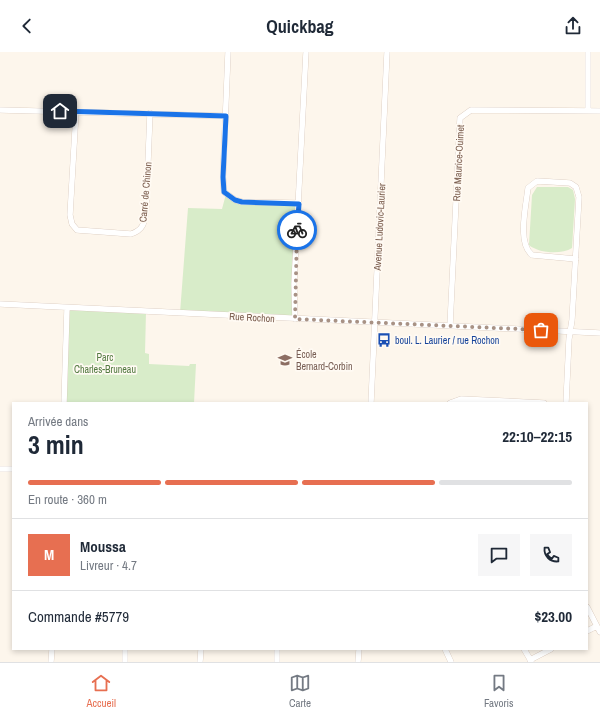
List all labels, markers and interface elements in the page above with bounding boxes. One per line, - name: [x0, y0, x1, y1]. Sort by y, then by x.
- text: Quickbag: [266, 14, 334, 39]
- icon: back: [16, 15, 38, 37]
- icon: share: [562, 15, 584, 37]
- pin: [43, 94, 77, 128]
- icon: home: [49, 100, 71, 122]
- street label: Rue Maurice-Ouimet: [450, 124, 467, 202]
- street label: Carré de Chinon: [136, 161, 155, 223]
- street label: Avenue Ludovic-Laurier: [371, 183, 388, 272]
- courier: [277, 210, 317, 250]
- icon: bike: [286, 219, 308, 241]
- street label: Rue Rochon: [229, 310, 275, 325]
- pin: [524, 313, 558, 347]
- icon: bag: [530, 319, 552, 341]
- bus stop icon: boul. L. Laurier / rue Rochon: [376, 332, 392, 348]
- place label: boul. L. Laurier / rue Rochon: [395, 334, 499, 347]
- place label: École Bernard-Corbin: [296, 348, 353, 373]
- park label: Parc Charles-Bruneau: [74, 351, 136, 376]
- school or university icon: École Bernard-Corbin: [277, 352, 293, 368]
- text: Arrivée dans: [28, 413, 88, 430]
- text: 22:10–22:15: [502, 426, 572, 447]
- text: 3 min: [28, 427, 84, 462]
- text: En route · 360 m: [28, 491, 107, 508]
- button: chat: [478, 534, 520, 576]
- button: phone: [530, 534, 572, 576]
- text: Moussa: [80, 536, 126, 557]
- text: M: [44, 544, 54, 565]
- text: Livreur · 4.7: [80, 557, 137, 574]
- text: Commande #5779: [28, 606, 129, 627]
- text: $23.00: [534, 606, 572, 627]
- tab: Accueil: [86, 672, 116, 710]
- tab: Carte: [289, 672, 311, 710]
- tab: Favoris: [484, 672, 514, 710]

